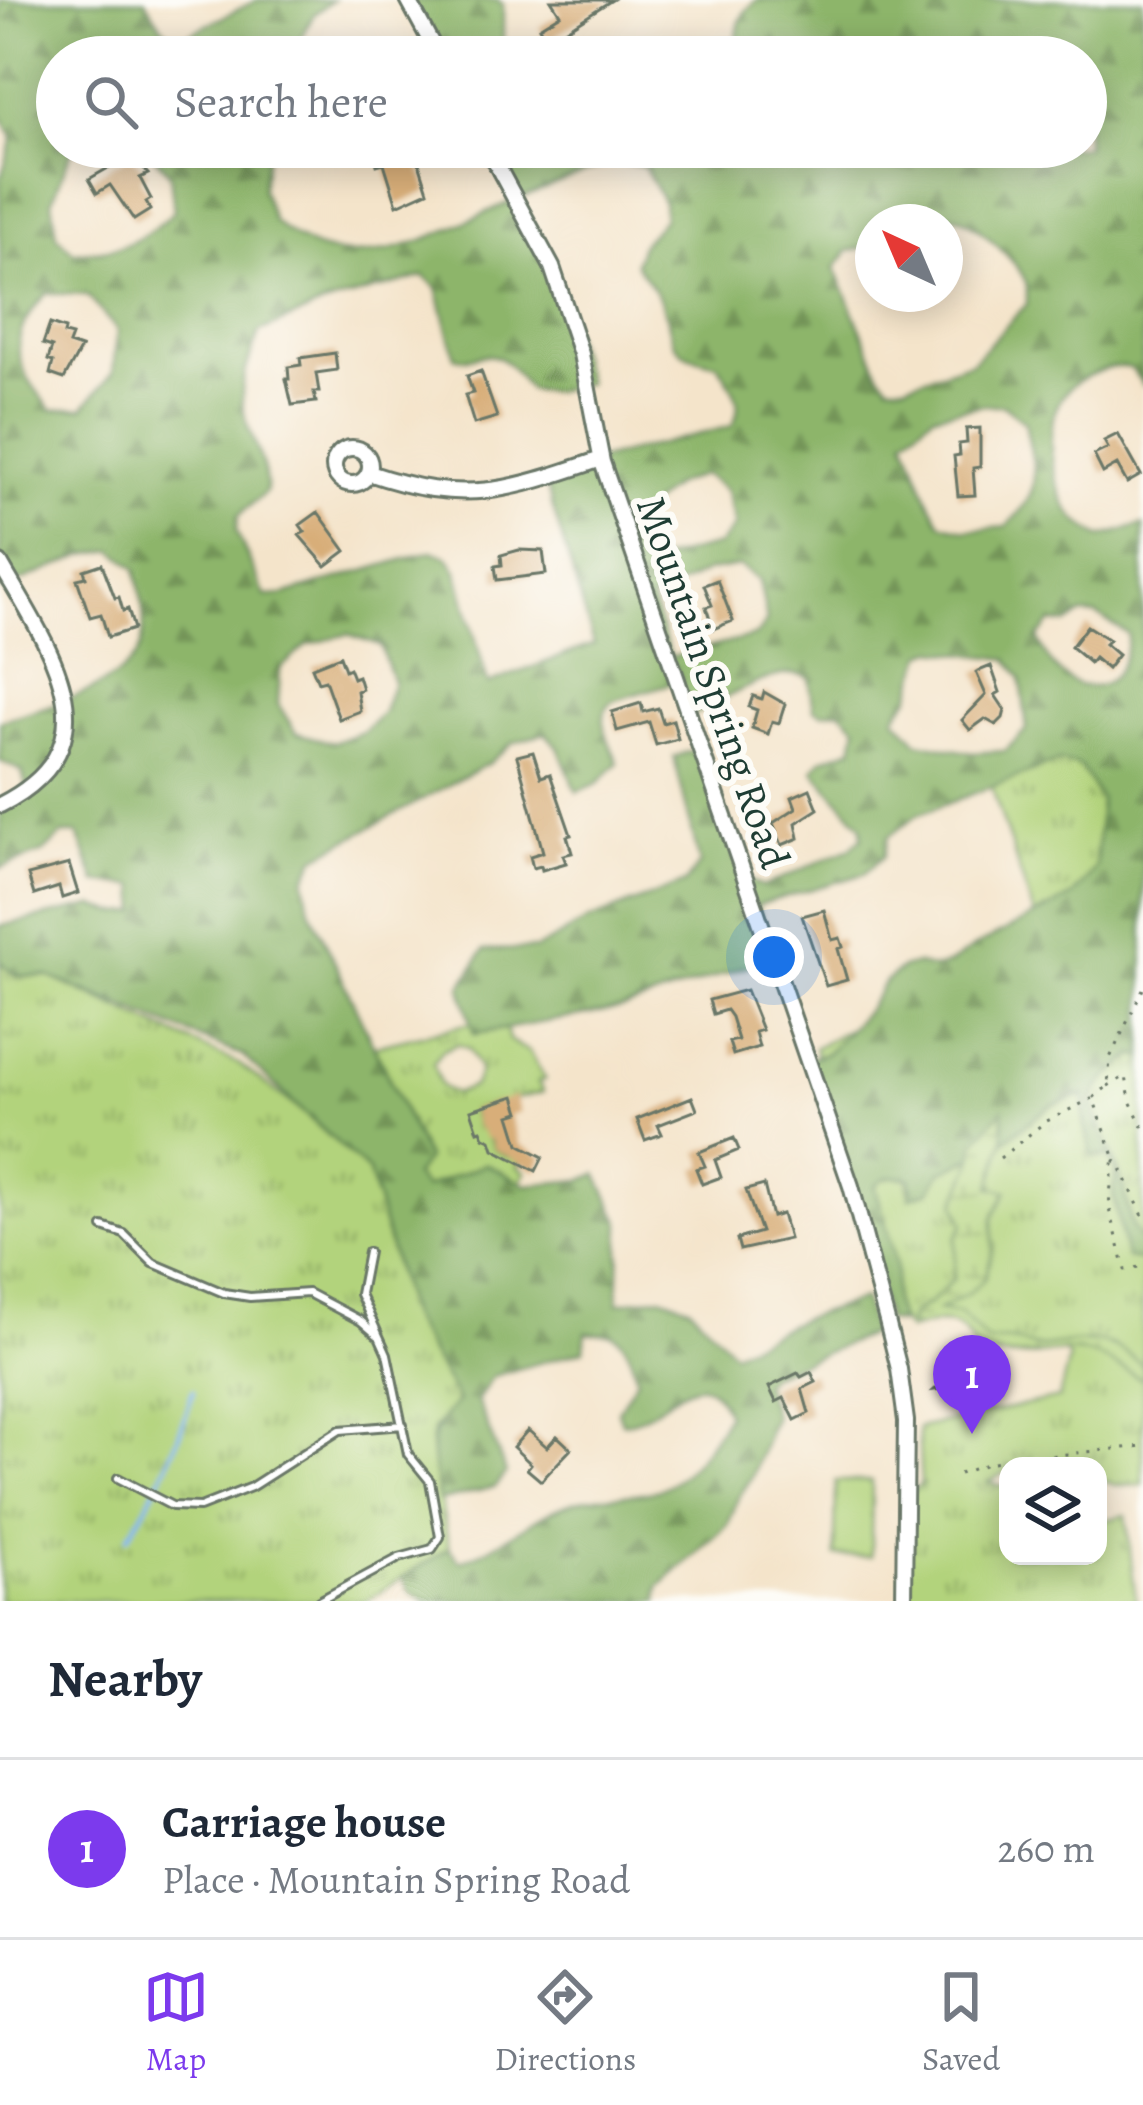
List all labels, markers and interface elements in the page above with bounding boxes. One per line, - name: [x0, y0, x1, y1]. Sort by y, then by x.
- search box: [36, 36, 1107, 168]
- icon: search: [78, 69, 144, 135]
- text: Search here: [174, 71, 388, 133]
- north arrow: [855, 204, 963, 312]
- street label: Mountain Spring Road: [623, 488, 804, 876]
- your location: [744, 927, 804, 987]
- pin: 1: [933, 1335, 1011, 1434]
- map controls: [999, 1457, 1107, 1565]
- button: layers: [999, 1457, 1107, 1565]
- text: Nearby: [48, 1644, 202, 1714]
- text: Carriage house: [162, 1791, 446, 1853]
- text: 1: [80, 1822, 94, 1875]
- text: 260 m: [997, 1822, 1095, 1875]
- text: Place · Mountain Spring Road: [162, 1853, 630, 1906]
- tab: Map: [143, 1964, 209, 2081]
- tab: Directions: [495, 1964, 636, 2081]
- tab: Saved: [922, 1964, 1000, 2081]

